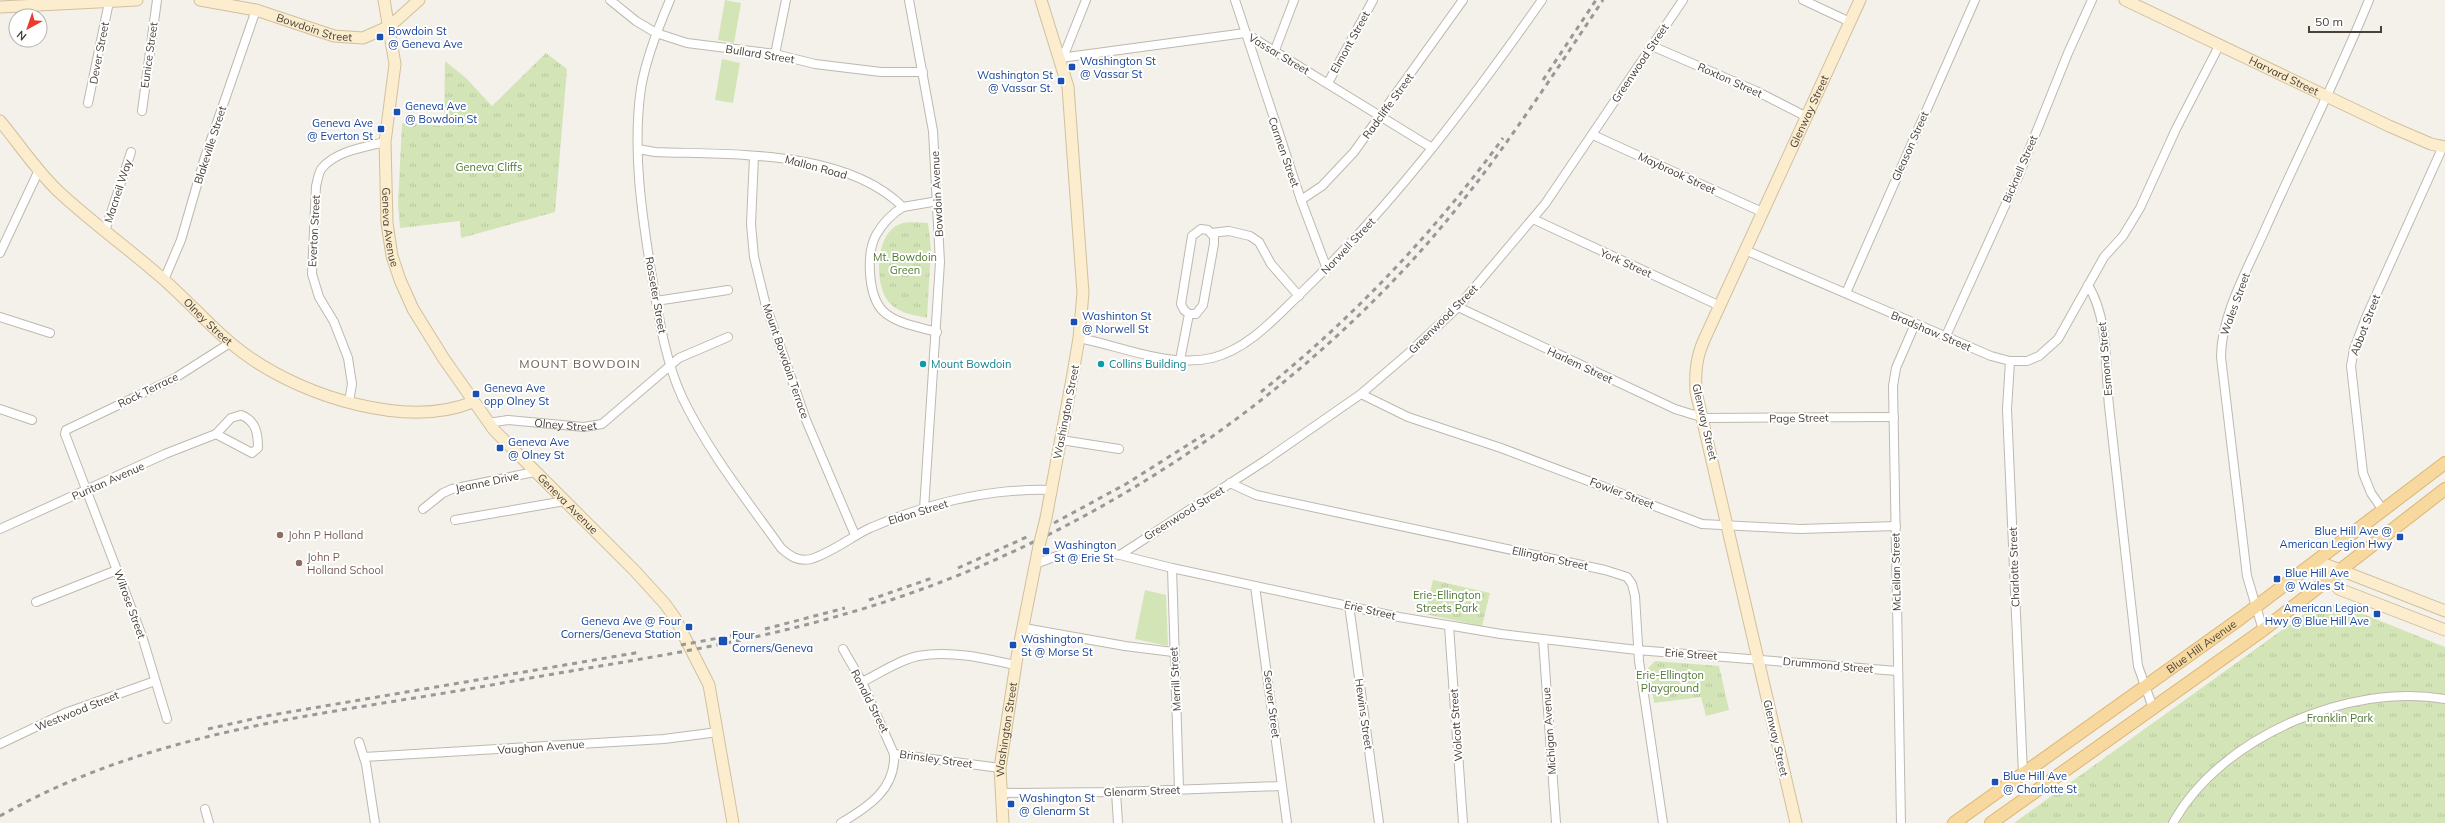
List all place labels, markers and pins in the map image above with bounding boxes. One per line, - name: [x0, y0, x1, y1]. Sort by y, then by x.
- place label: Bowdoin St @ Geneva Ave: [388, 24, 463, 51]
- marker: Bowdoin St @ Geneva Ave: [375, 32, 385, 42]
- place label: Washington St @ Vassar St: [1080, 54, 1156, 81]
- marker: Washington St @ Vassar St: [1067, 62, 1077, 72]
- place label: Washington St @ Vassar St.: [977, 68, 1053, 95]
- marker: Washington St @ Vassar St.: [1056, 76, 1066, 86]
- place label: Geneva Ave @ Bowdoin St: [405, 99, 477, 126]
- marker: Geneva Ave @ Bowdoin St: [392, 107, 402, 117]
- place label: Geneva Ave @ Everton St: [307, 116, 373, 143]
- marker: Geneva Ave @ Everton St: [376, 124, 386, 134]
- place label: Washinton St @ Norwell St: [1082, 309, 1151, 336]
- marker: Washinton St @ Norwell St: [1069, 317, 1079, 327]
- place label: Mount Bowdoin: [931, 357, 1011, 371]
- place label: Collins Building: [1109, 357, 1186, 371]
- marker: Mount Bowdoin: [918, 359, 928, 369]
- marker: Collins Building: [1096, 359, 1106, 369]
- place label: Geneva Ave opp Olney St: [484, 381, 549, 408]
- marker: Geneva Ave opp Olney St: [471, 389, 481, 399]
- place label: Geneva Ave @ Olney St: [508, 435, 569, 462]
- marker: Geneva Ave @ Olney St: [495, 443, 505, 453]
- place label: Blue Hill Ave @ American Legion Hwy: [2280, 524, 2392, 551]
- place label: John P Holland: [288, 528, 363, 542]
- marker: John P Holland: [275, 530, 285, 540]
- marker: Blue Hill Ave @ American Legion Hwy: [2395, 532, 2405, 542]
- place label: Washington St @ Erie St: [1054, 538, 1116, 565]
- marker: Washington St @ Erie St: [1041, 546, 1051, 556]
- place label: John P Holland School: [307, 550, 383, 577]
- marker: John P Holland School: [294, 558, 304, 568]
- place label: Blue Hill Ave @ Wales St: [2285, 566, 2349, 593]
- marker: Blue Hill Ave @ Wales St: [2272, 574, 2282, 584]
- place label: American Legion Hwy @ Blue Hill Ave: [2265, 601, 2369, 628]
- marker: American Legion Hwy @ Blue Hill Ave: [2372, 609, 2382, 619]
- place label: Geneva Ave @ Four Corners/Geneva Station: [561, 614, 681, 641]
- marker: Geneva Ave @ Four Corners/Geneva Station: [684, 622, 694, 632]
- place label: Four Corners/Geneva: [732, 628, 813, 655]
- place label: Washington St @ Morse St: [1021, 632, 1093, 659]
- marker: Four Corners/Geneva: [717, 635, 729, 647]
- marker: Washington St @ Morse St: [1008, 640, 1018, 650]
- place label: Blue Hill Ave @ Charlotte St: [2003, 769, 2077, 796]
- marker: Blue Hill Ave @ Charlotte St: [1990, 777, 2000, 787]
- place label: Washington St @ Glenarm St: [1019, 791, 1095, 818]
- marker: Washington St @ Glenarm St: [1006, 799, 1016, 809]

